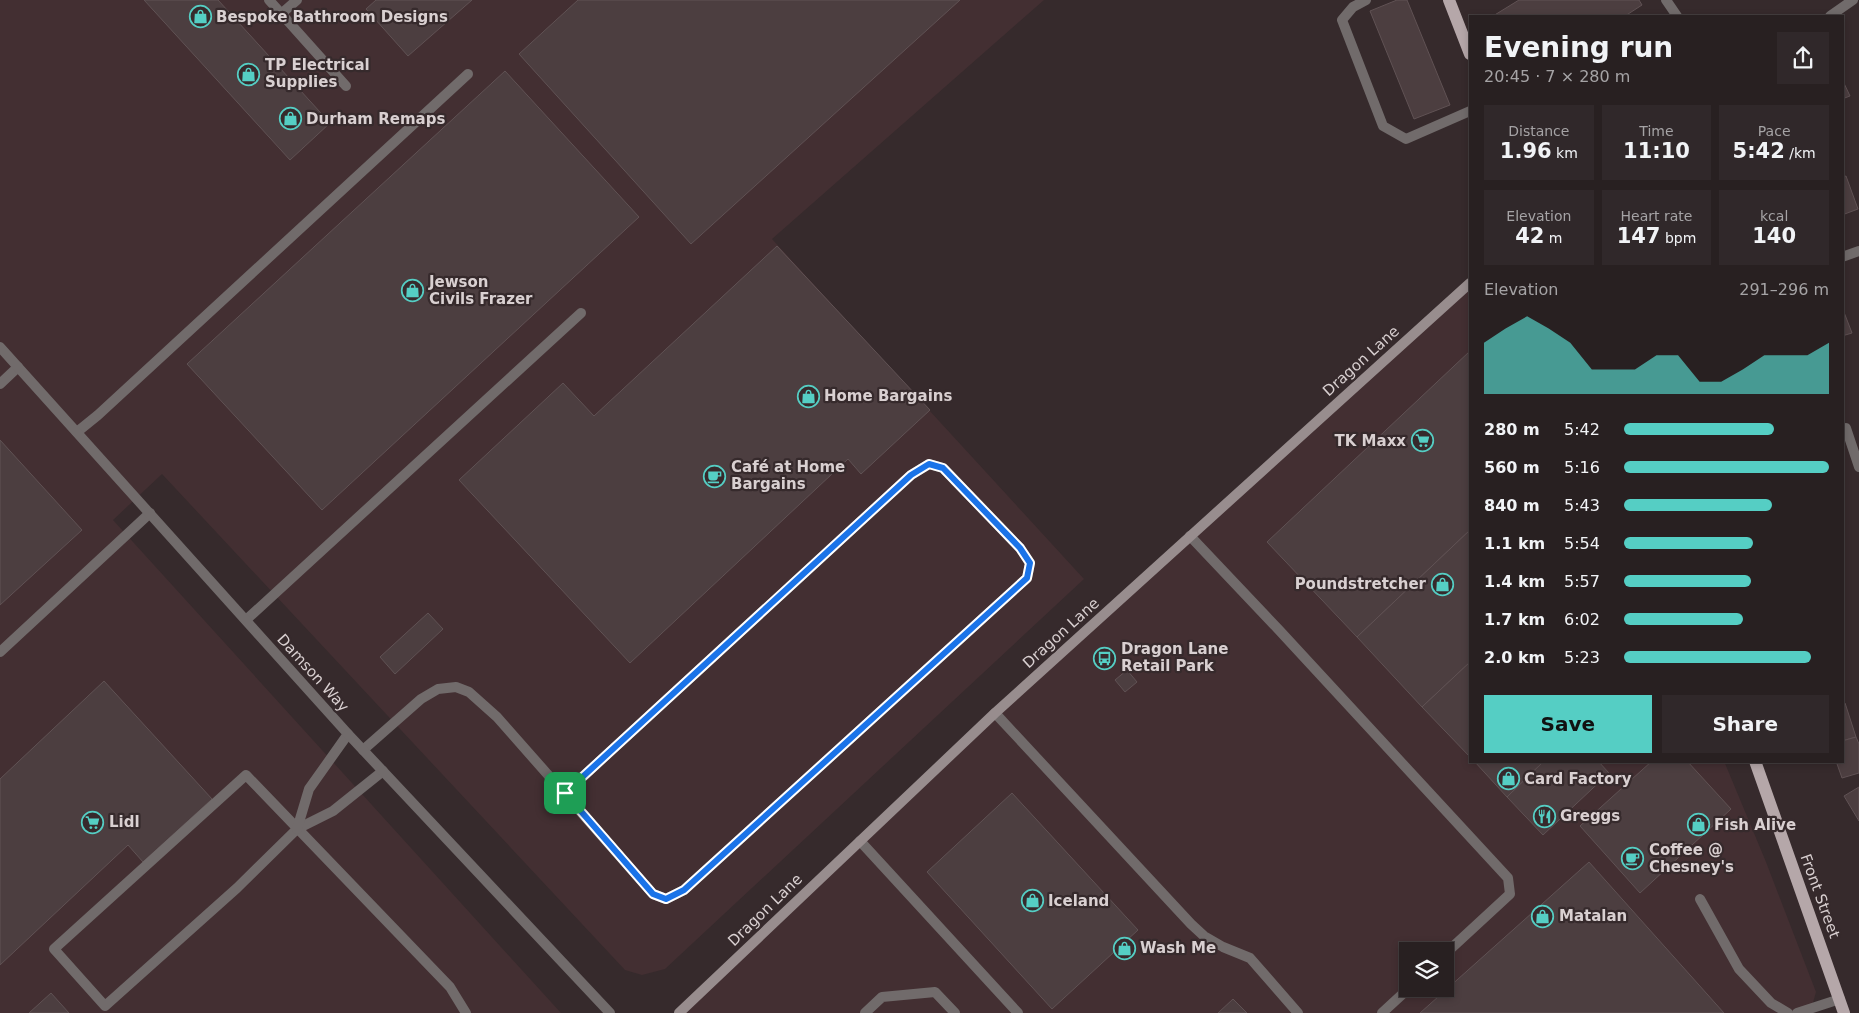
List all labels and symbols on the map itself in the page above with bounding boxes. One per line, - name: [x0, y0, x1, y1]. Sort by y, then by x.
- shop icon: Bespoke Bathroom Designs: [188, 5, 212, 29]
- place label: Bespoke Bathroom Designs: [216, 8, 448, 26]
- place label: TP Electrical Supplies: [265, 56, 370, 91]
- shop icon: TP Electrical Supplies: [237, 62, 261, 86]
- shop icon: Durham Remaps: [278, 107, 302, 131]
- place label: Durham Remaps: [306, 110, 445, 128]
- place label: Jewson Civils Frazer: [428, 273, 533, 308]
- shop icon: Jewson Civils Frazer: [401, 279, 425, 303]
- street label: Dragon Lane: [1319, 322, 1403, 400]
- shop icon: Home Bargains: [796, 384, 820, 408]
- place label: Home Bargains: [824, 387, 953, 405]
- supermarket icon: TK Maxx: [1410, 429, 1434, 453]
- place label: TK Maxx: [1335, 432, 1406, 450]
- place label: Café at Home Bargains: [731, 458, 845, 493]
- cafe icon: Café at Home Bargains: [703, 464, 727, 488]
- shop icon: Poundstretcher: [1430, 572, 1454, 596]
- place label: Poundstretcher: [1295, 575, 1427, 593]
- street label: Dragon Lane: [1019, 594, 1103, 672]
- street label: Damson Way: [273, 630, 353, 716]
- place label: Dragon Lane Retail Park: [1121, 640, 1228, 675]
- bus stop icon: Dragon Lane Retail Park: [1093, 646, 1117, 670]
- shop icon: Card Factory: [1496, 767, 1520, 791]
- place label: Card Factory: [1524, 770, 1632, 788]
- pin: [544, 772, 586, 814]
- restaurant icon: Greggs: [1532, 804, 1556, 828]
- place label: Greggs: [1560, 807, 1620, 825]
- supermarket icon: Lidl: [81, 810, 105, 834]
- place label: Lidl: [109, 813, 140, 831]
- shop icon: Fish Alive: [1686, 813, 1710, 837]
- place label: Fish Alive: [1714, 816, 1796, 834]
- place label: Coffee @ Chesney's: [1649, 841, 1734, 876]
- cafe icon: Coffee @ Chesney's: [1621, 847, 1645, 871]
- street label: Front Street: [1796, 851, 1844, 941]
- street label: Dragon Lane: [724, 870, 806, 950]
- shop icon: Iceland: [1020, 889, 1044, 913]
- place label: Iceland: [1048, 892, 1109, 910]
- shop icon: Matalan: [1531, 904, 1555, 928]
- place label: Matalan: [1559, 907, 1627, 925]
- shop icon: Wash Me: [1112, 936, 1136, 960]
- place label: Wash Me: [1140, 939, 1216, 957]

